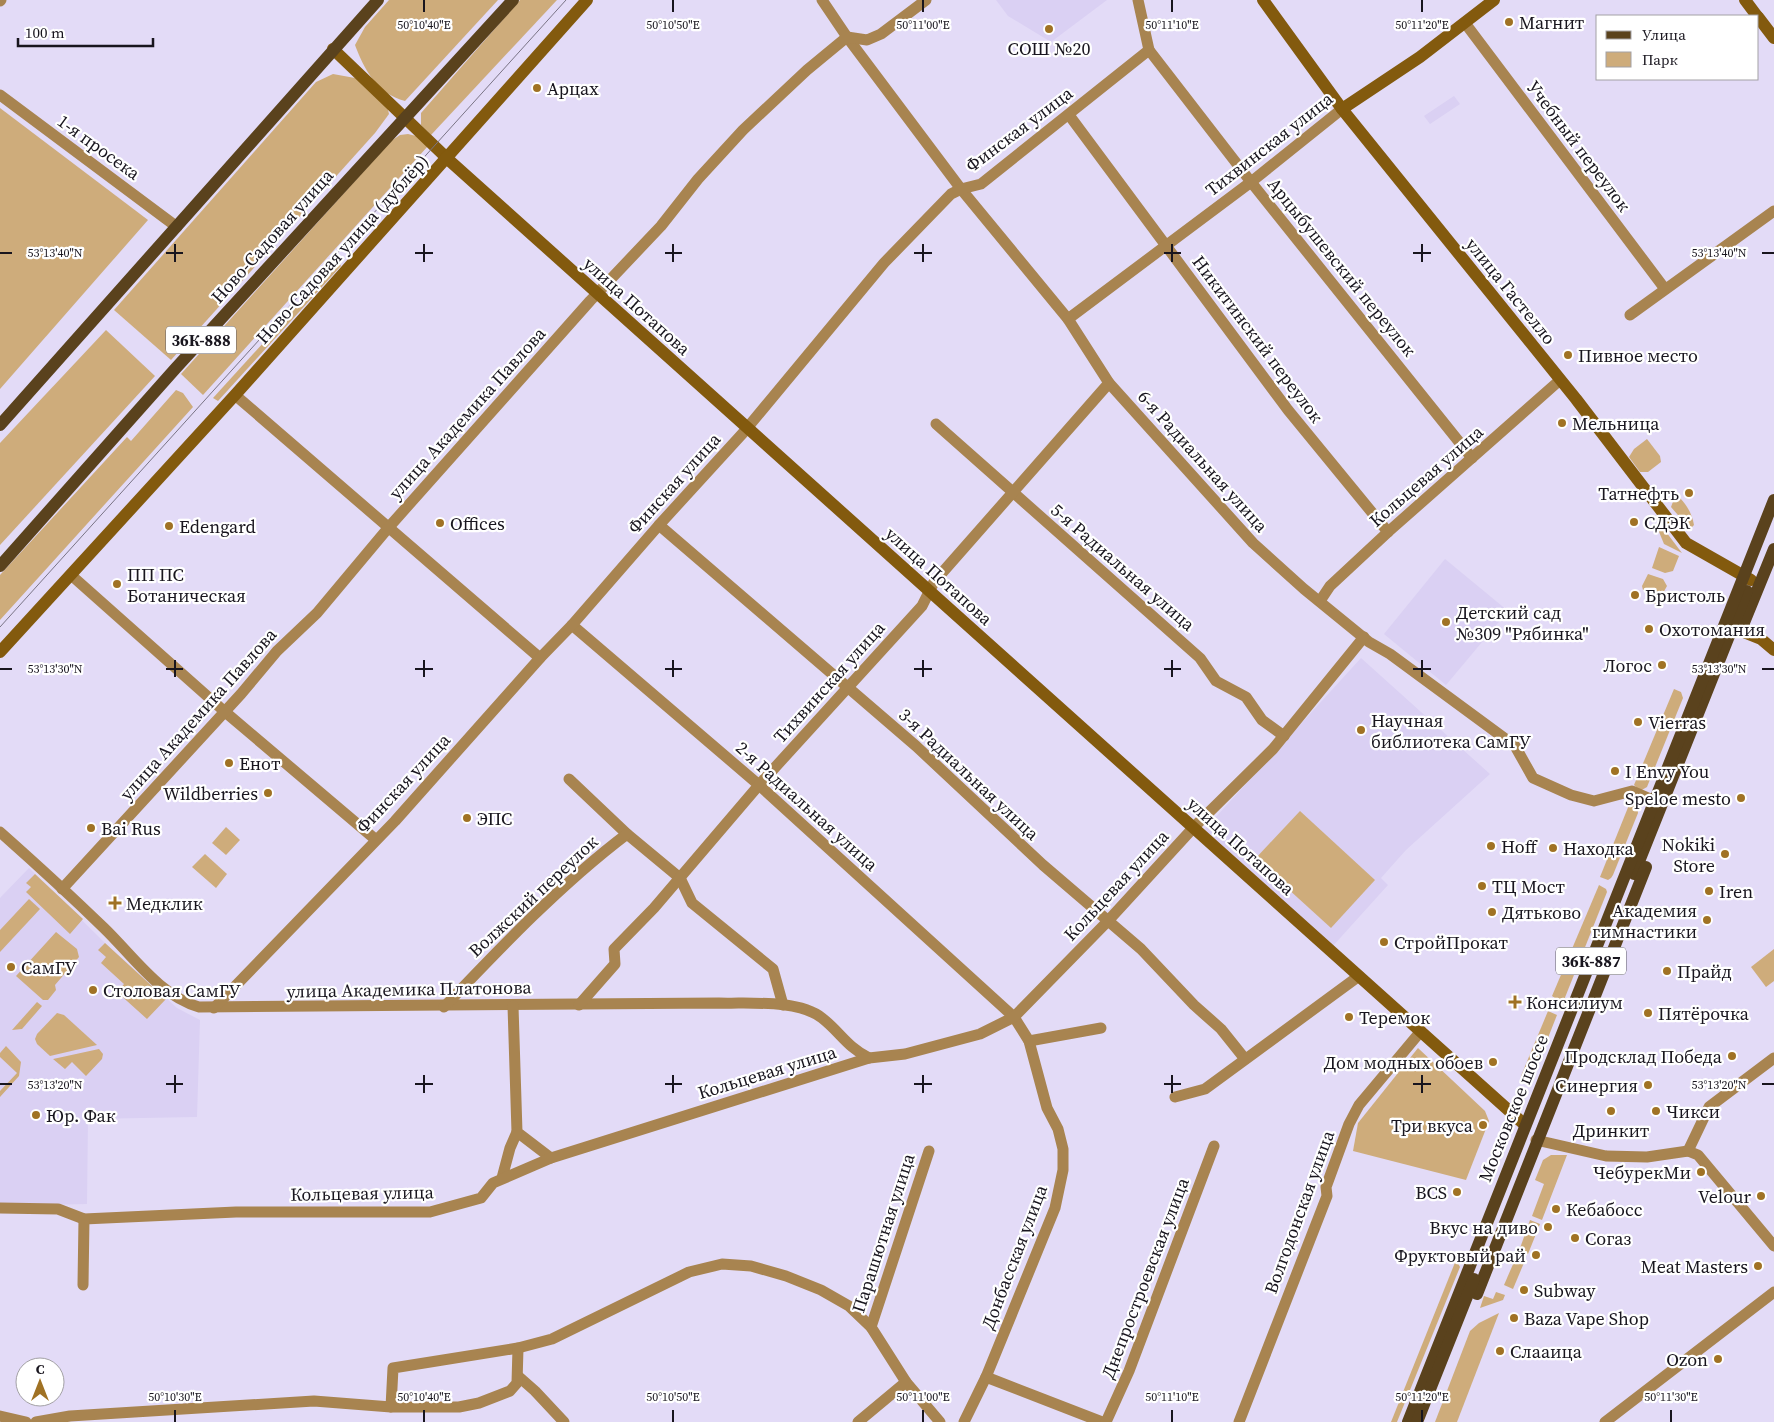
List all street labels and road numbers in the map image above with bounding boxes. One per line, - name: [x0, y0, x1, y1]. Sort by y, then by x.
- street label: Учебный переулок: [1521, 75, 1637, 217]
- street label: Финская улица: [960, 80, 1078, 177]
- street label: Тихвинская улица: [1200, 86, 1339, 202]
- street label: 1-я просека: [53, 108, 146, 186]
- street label: Ново-Садовая улица (дублёр): [250, 149, 434, 349]
- street label: Ново-Садовая улица: [205, 163, 340, 308]
- street label: Арцыбушевский переулок: [1262, 172, 1422, 362]
- street label: улица Гастелло: [1460, 232, 1562, 350]
- street label: Никитинский переулок: [1187, 250, 1329, 428]
- street label: улица Потапова: [578, 251, 697, 361]
- street label: улица Академика Павлова: [383, 321, 552, 504]
- road number: 36К-888: [166, 326, 236, 354]
- street label: 6-я Радиальная улица: [1132, 384, 1274, 538]
- street label: Кольцевая улица: [1364, 419, 1489, 533]
- street label: Финская улица: [622, 427, 727, 539]
- street label: 5-я Радиальная улица: [1046, 497, 1201, 637]
- street label: улица Потапова: [880, 521, 999, 631]
- street label: Тихвинская улица: [768, 615, 891, 748]
- street label: улица Академика Павлова: [114, 622, 283, 805]
- street label: 3-я Радиальная улица: [893, 702, 1045, 846]
- street label: Финская улица: [350, 727, 456, 838]
- street label: 2-я Радиальная улица: [730, 735, 884, 877]
- street label: улица Потапова: [1182, 791, 1301, 901]
- street label: Кольцевая улица: [1058, 823, 1175, 946]
- street label: Волжский переулок: [463, 829, 603, 963]
- road number: 36К-887: [1556, 948, 1626, 974]
- street label: улица Академика Платонова: [286, 974, 533, 1004]
- street label: Московское шоссе: [1472, 1031, 1554, 1185]
- street label: Кольцевая улица: [695, 1039, 840, 1105]
- street label: Волгодонская улица: [1258, 1126, 1340, 1297]
- street label: Парашютная улица: [845, 1149, 921, 1316]
- street label: Днепростроевская улица: [1095, 1173, 1195, 1382]
- street label: Кольцевая улица: [290, 1179, 435, 1207]
- street label: Донбасская улица: [975, 1180, 1053, 1333]

